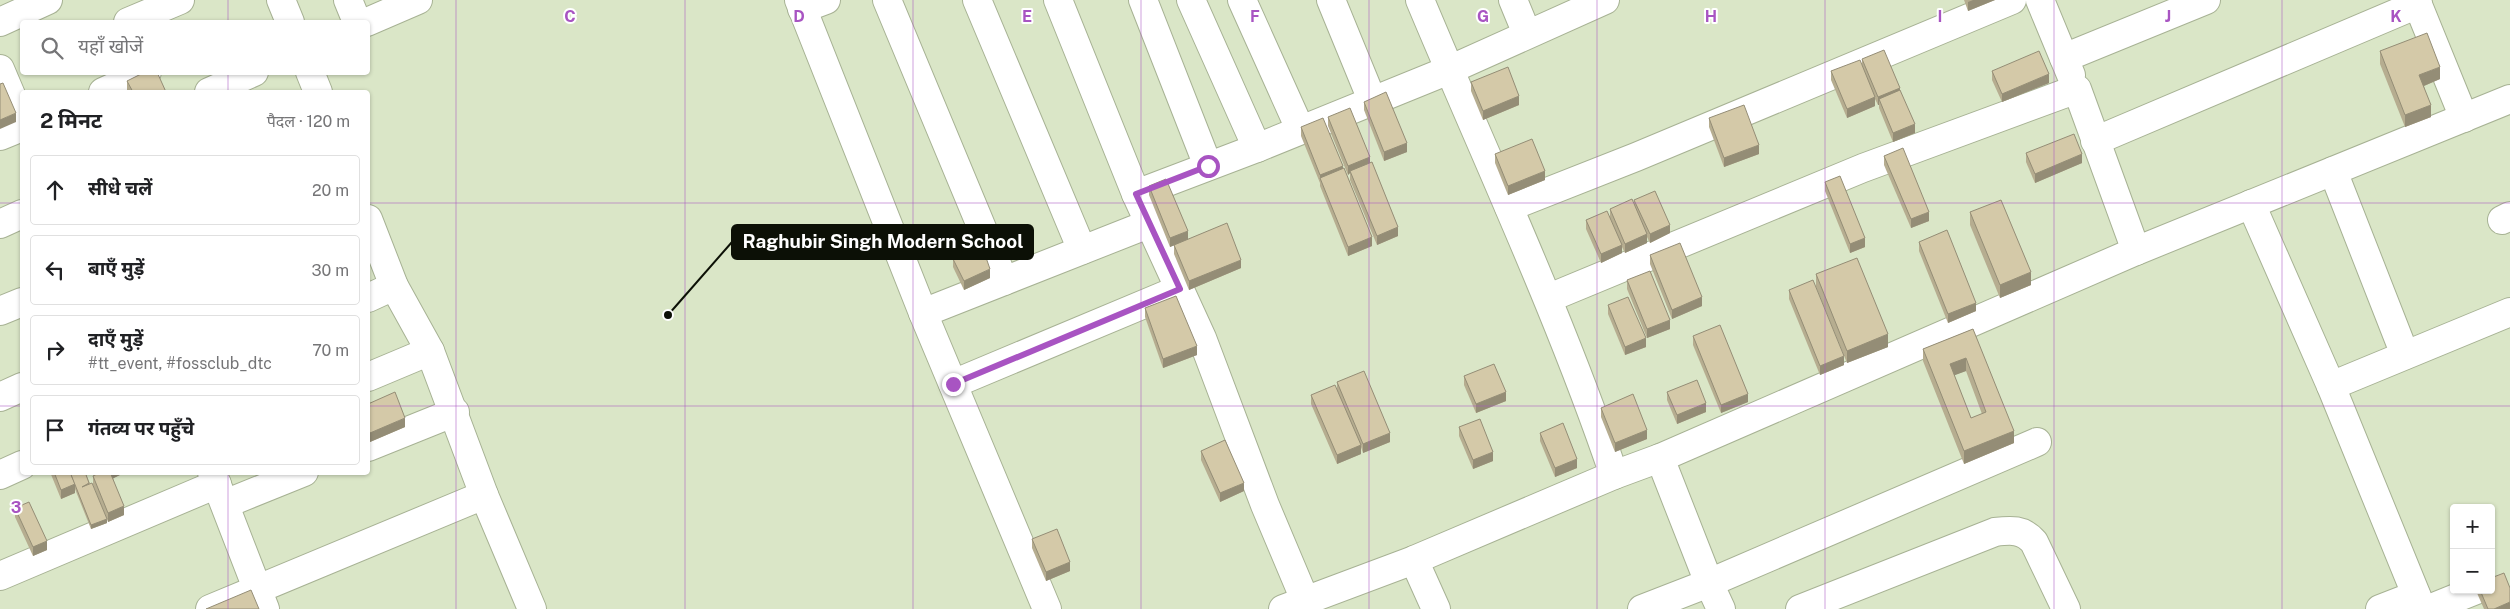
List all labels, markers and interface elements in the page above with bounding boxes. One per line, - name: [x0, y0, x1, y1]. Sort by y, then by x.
- text: C: [564, 7, 576, 26]
- text: D: [793, 7, 805, 26]
- text: E: [1022, 7, 1032, 26]
- text: F: [1250, 7, 1260, 26]
- text: G: [1477, 7, 1489, 26]
- text: H: [1705, 7, 1717, 26]
- text: I: [1938, 7, 1942, 26]
- text: J: [2165, 7, 2171, 26]
- text: K: [2390, 7, 2402, 26]
- search box: [20, 20, 370, 75]
- icon: search: [38, 34, 66, 62]
- text: यहाँ खोजें: [78, 35, 143, 57]
- text: 2 मिनट: [40, 108, 102, 133]
- text: पैदल · 120 m: [267, 112, 350, 131]
- route start: [1197, 155, 1220, 178]
- icon: ahead: [41, 176, 69, 204]
- text: सीधे चलें: [88, 177, 152, 199]
- text: 20 m: [312, 181, 349, 200]
- callout: Raghubir Singh Modern School: [732, 225, 1033, 259]
- text: Raghubir Singh Modern School: [743, 230, 1023, 252]
- icon: left: [41, 256, 69, 284]
- text: बाएँ मुड़ें: [88, 257, 144, 279]
- text: 30 m: [312, 261, 349, 280]
- text: दाएँ मुड़ें: [88, 328, 143, 350]
- icon: right: [41, 336, 69, 364]
- text: 70 m: [312, 341, 349, 360]
- text: #tt_event, #fossclub_dtc: [88, 354, 272, 373]
- route end: [942, 373, 965, 396]
- icon: arrive: [41, 416, 69, 444]
- text: गंतव्य पर पहुँचे: [88, 417, 194, 439]
- text: 3: [11, 498, 21, 517]
- map controls: [2450, 504, 2495, 594]
- button: +: [2450, 504, 2495, 549]
- button: −: [2450, 549, 2495, 594]

